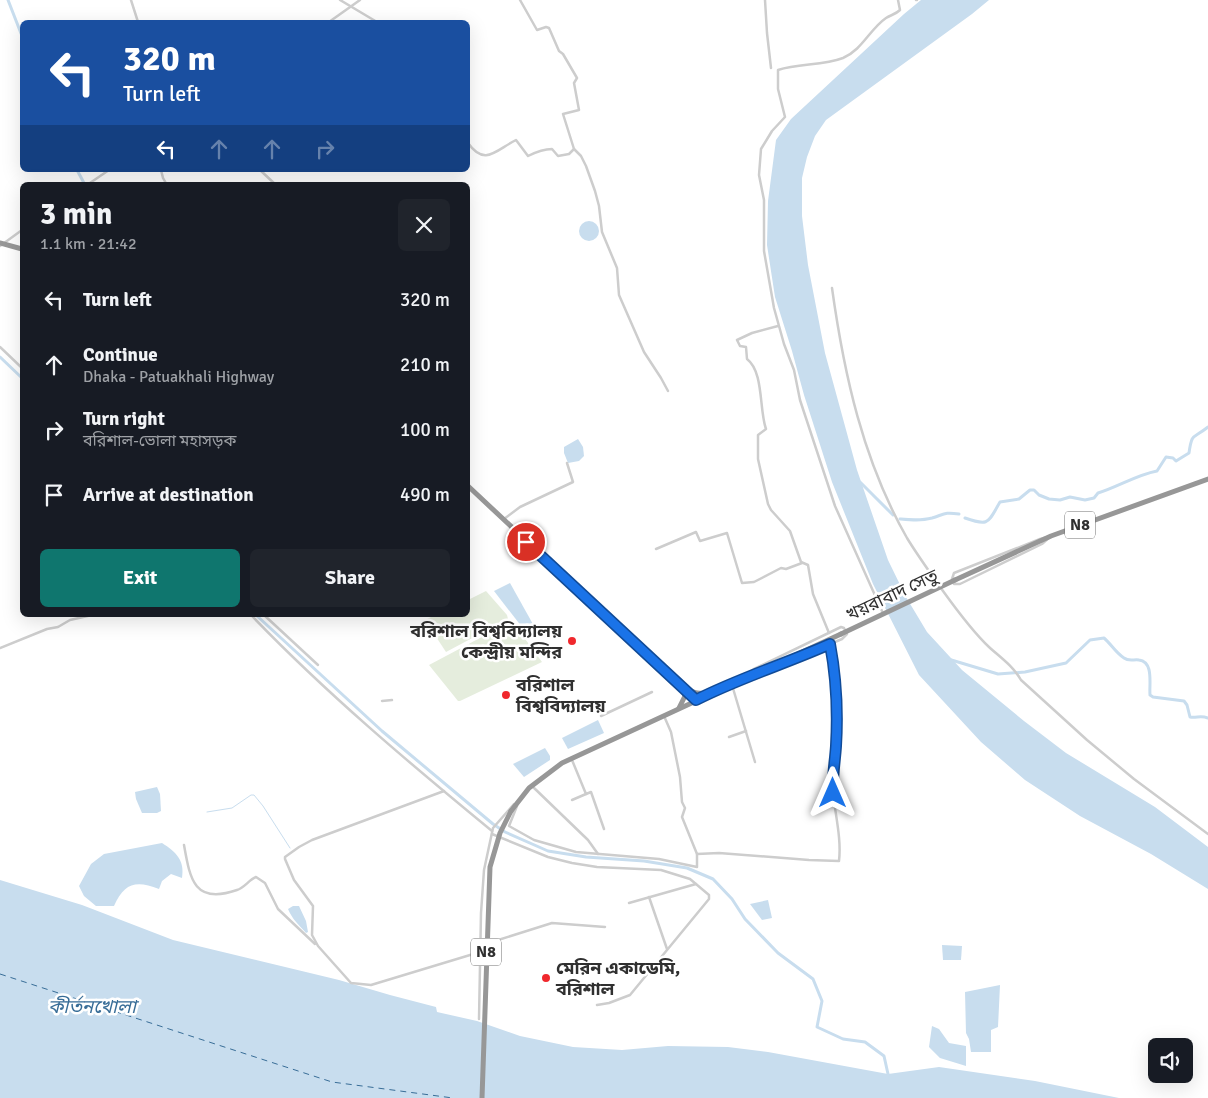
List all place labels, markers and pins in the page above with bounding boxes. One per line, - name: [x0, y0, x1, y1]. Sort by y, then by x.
- pin: [505, 521, 547, 563]
- place label: বরিশাল বিশ্ববিদ্যালয় কেন্দ্রীয় মন্দির: [409, 620, 563, 663]
- marker: বরিশাল বিশ্ববিদ্যালয় কেন্দ্রীয় মন্দির: [566, 635, 578, 647]
- place label: বরিশাল বিশ্ববিদ্যালয়: [515, 674, 606, 717]
- marker: বরিশাল বিশ্ববিদ্যালয়: [500, 689, 512, 701]
- place label: মেরিন একাডেমি, বরিশাল: [555, 957, 680, 1000]
- marker: মেরিন একাডেমি, বরিশাল: [540, 972, 552, 984]

